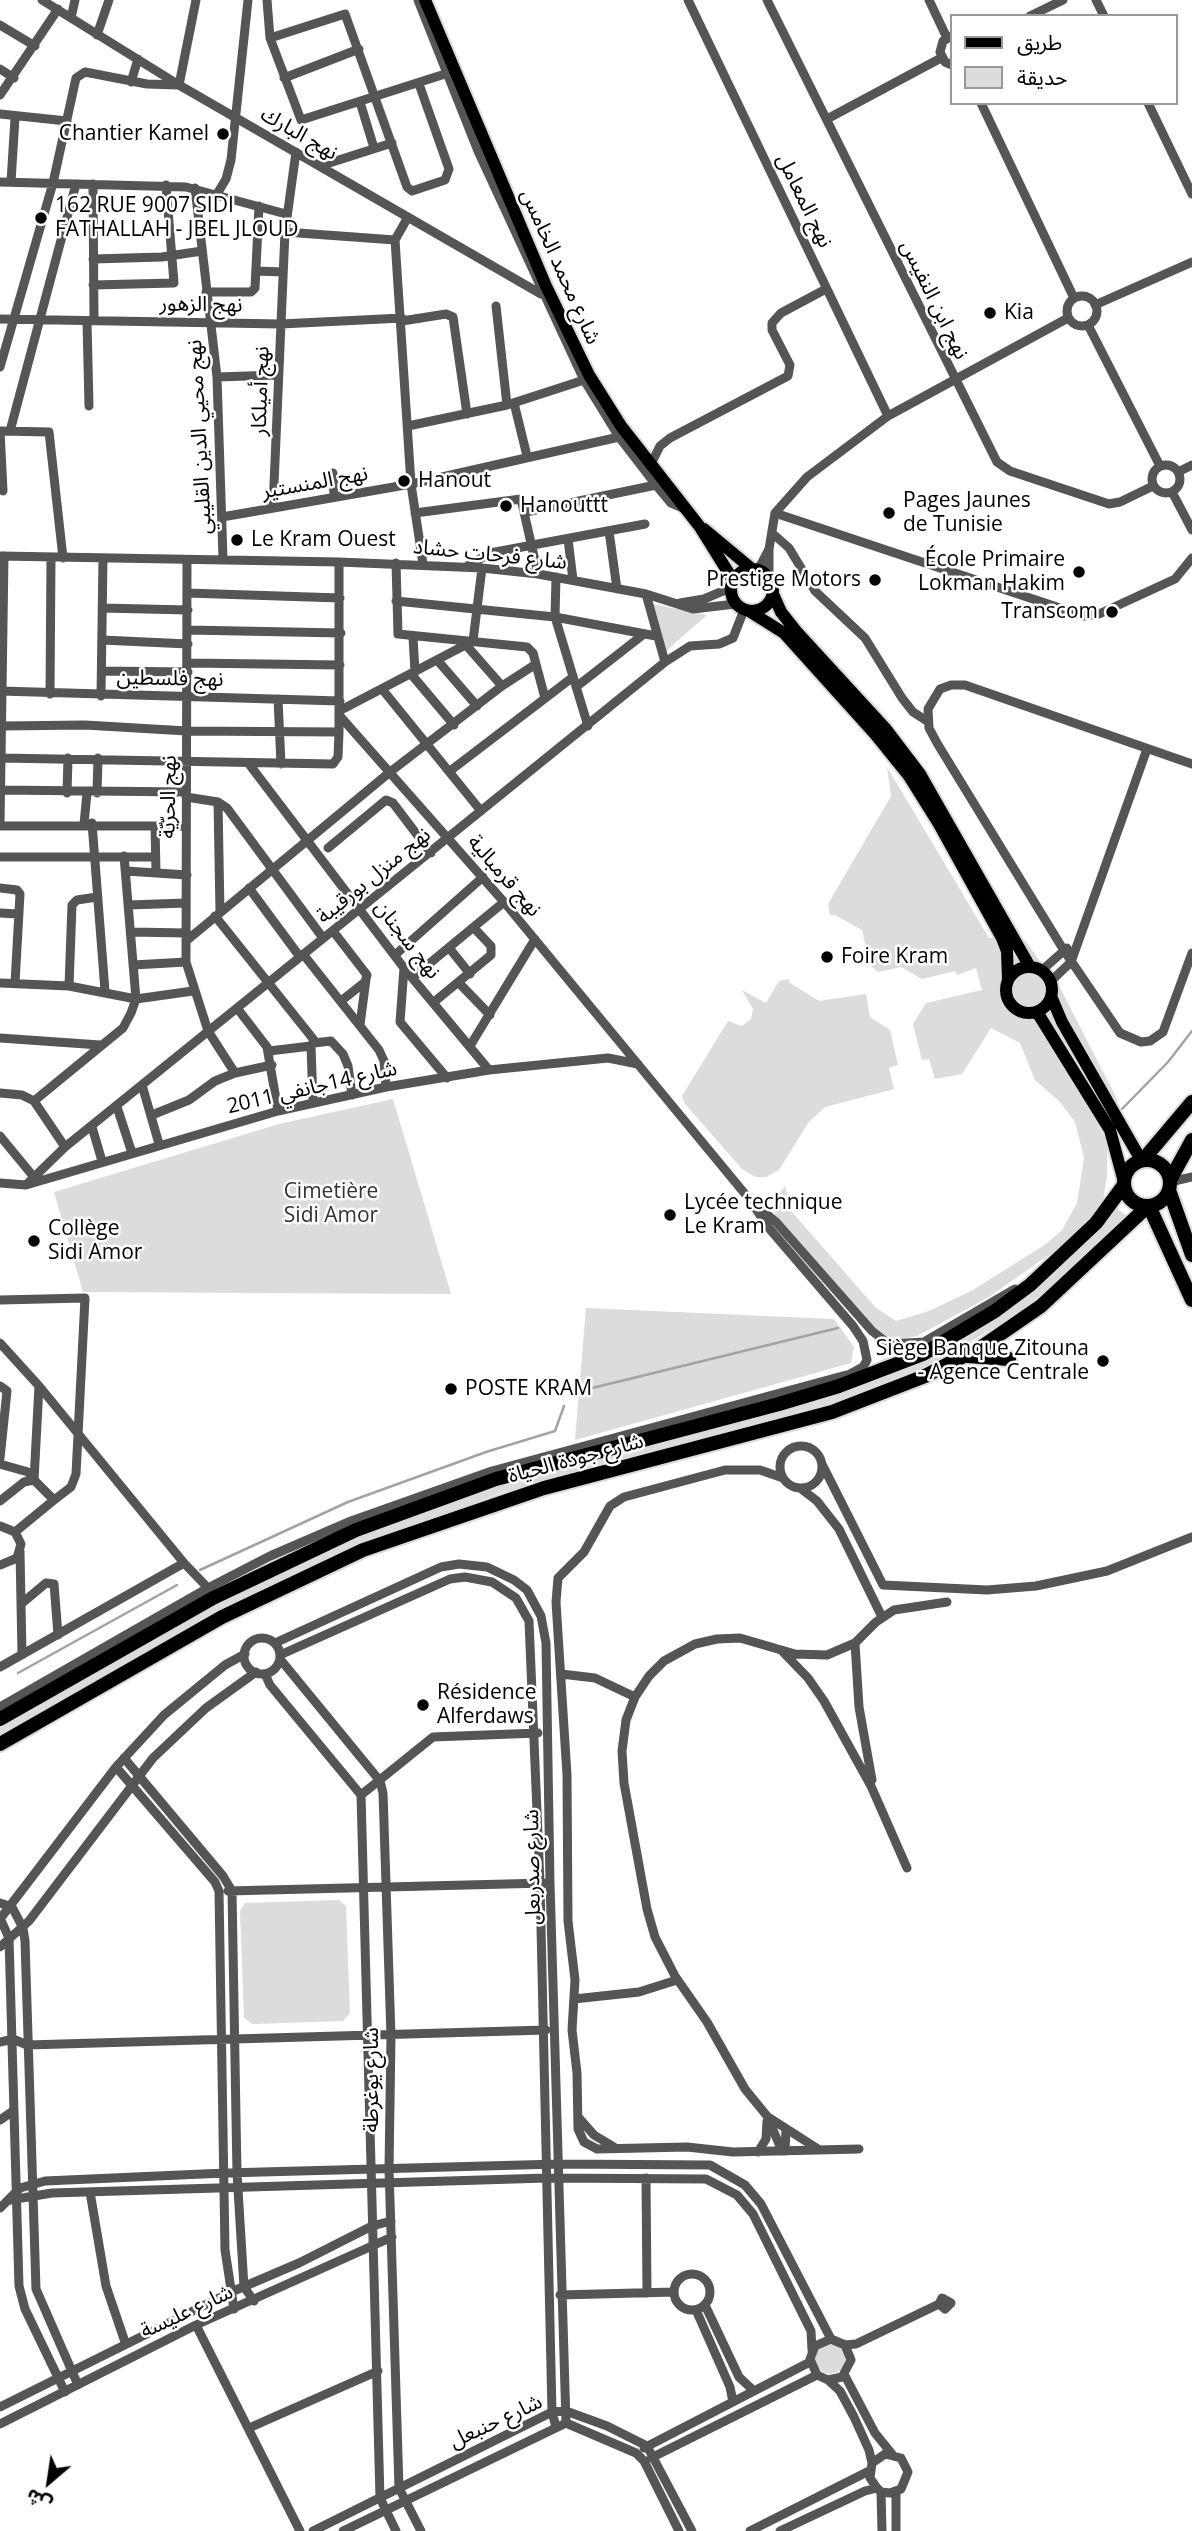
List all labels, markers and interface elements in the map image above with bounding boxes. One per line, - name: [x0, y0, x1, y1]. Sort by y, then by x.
- legend: [950, 14, 1178, 105]
- text: طريق: [1017, 28, 1062, 56]
- text: حديقة: [1017, 63, 1067, 91]
- street label: نهج البارك: [256, 102, 342, 166]
- place label: Chantier Kamel: [59, 121, 209, 147]
- marker: Chantier Kamel: [215, 126, 231, 142]
- street label: نهج المعامل: [770, 150, 838, 252]
- street label: شارع محمد الخامس: [514, 186, 606, 348]
- place label: 162 RUE 9007 SIDI FATHALLAH - JBEL JLOUD: [55, 193, 299, 243]
- marker: 162 RUE 9007 SIDI FATHALLAH - JBEL JLOUD: [33, 210, 49, 226]
- street label: نهج ابن النفيس: [894, 236, 974, 364]
- street label: نهج الزهور: [159, 292, 243, 318]
- place label: Kia: [1004, 300, 1034, 326]
- marker: Kia: [982, 305, 998, 321]
- street label: نهج محيي الدين القليبي: [182, 339, 218, 535]
- street label: نهج أميلكار: [247, 346, 275, 436]
- street label: نهج المنستير: [260, 461, 370, 505]
- place label: Hanout: [418, 468, 491, 494]
- marker: Hanout: [396, 473, 412, 489]
- place label: Pages Jaunes de Tunisie: [903, 488, 1031, 538]
- place label: Hanouttt: [520, 493, 608, 519]
- marker: Hanouttt: [498, 498, 514, 514]
- marker: Pages Jaunes de Tunisie: [881, 505, 897, 521]
- place label: Le Kram Ouest: [251, 527, 396, 553]
- marker: Le Kram Ouest: [229, 532, 245, 548]
- street label: شارع فرحات حشاد: [412, 534, 568, 576]
- place label: École Primaire Lokman Hakim: [918, 547, 1065, 597]
- marker: École Primaire Lokman Hakim: [1071, 564, 1087, 580]
- place label: Prestige Motors: [706, 567, 861, 593]
- marker: Prestige Motors: [867, 572, 883, 588]
- place label: Transcom: [1001, 599, 1098, 625]
- marker: Transcom: [1104, 604, 1120, 620]
- street label: نهج فلسطين: [116, 665, 224, 693]
- street label: نهج الحرّيّة: [156, 755, 182, 839]
- street label: نهج منزل بورقيبة: [312, 822, 436, 930]
- street label: نهج قرمبالية: [462, 830, 546, 922]
- street label: نهج سجنان: [368, 896, 446, 984]
- place label: Foire Kram: [841, 944, 948, 970]
- marker: Foire Kram: [819, 949, 835, 965]
- street label: شارع 14جانفي 2011: [224, 1056, 400, 1120]
- park label: Cimetière Sidi Amor: [284, 1179, 378, 1229]
- place label: Lycée technique Le Kram: [684, 1190, 842, 1240]
- marker: Lycée technique Le Kram: [662, 1207, 678, 1223]
- place label: Collège Sidi Amor: [48, 1216, 142, 1266]
- marker: Collège Sidi Amor: [26, 1233, 42, 1249]
- place label: Siège Banque Zitouna - Agence Centrale: [876, 1336, 1089, 1386]
- marker: Siège Banque Zitouna - Agence Centrale: [1095, 1353, 1111, 1369]
- place label: POSTE KRAM: [465, 1376, 592, 1402]
- marker: POSTE KRAM: [443, 1381, 459, 1397]
- street label: شارع جودة الحياة: [506, 1429, 646, 1489]
- place label: Résidence Alferdaws: [437, 1680, 536, 1730]
- marker: Résidence Alferdaws: [415, 1697, 431, 1713]
- street label: شارع صدربعل: [519, 1809, 547, 1925]
- street label: شارع يوغرطة: [359, 2027, 385, 2133]
- street label: شارع عليسة: [137, 2280, 237, 2344]
- street label: شارع حنبعل: [446, 2390, 546, 2454]
- north arrow: [14, 2447, 84, 2517]
- text: ش: [21, 2483, 57, 2518]

